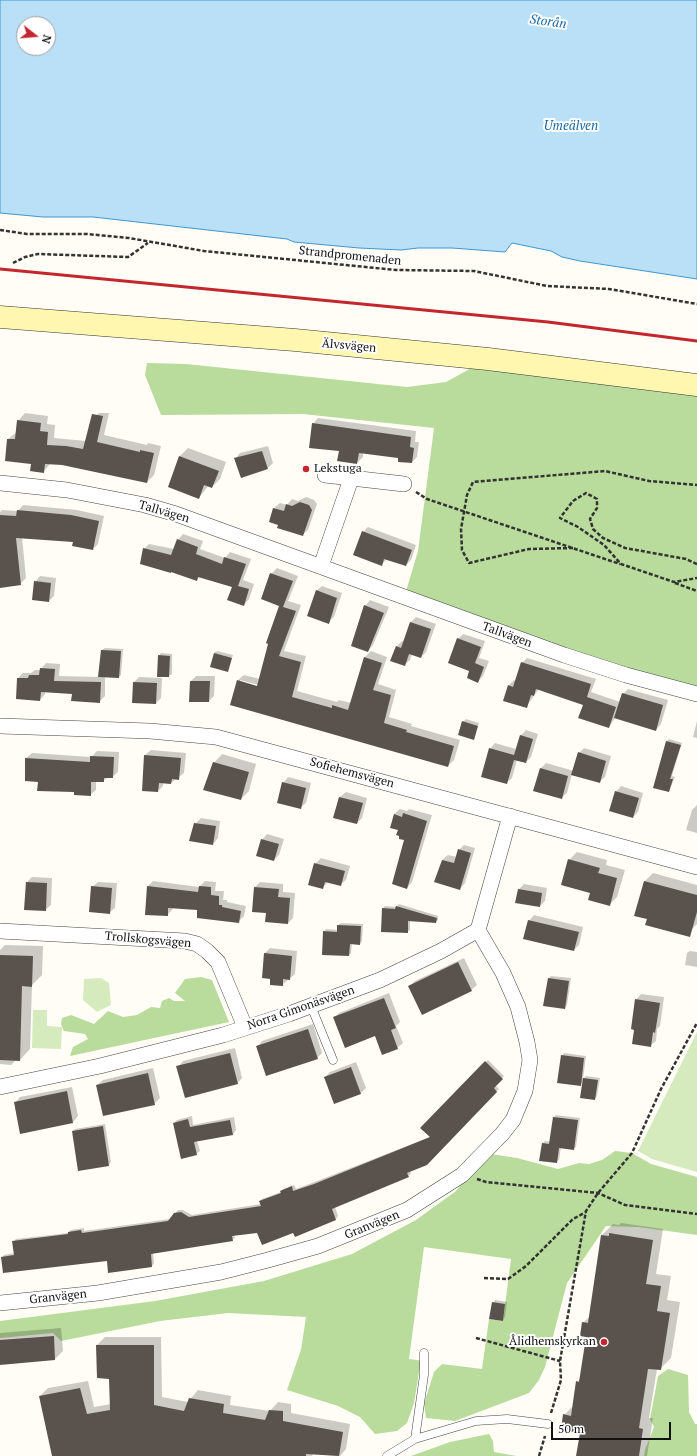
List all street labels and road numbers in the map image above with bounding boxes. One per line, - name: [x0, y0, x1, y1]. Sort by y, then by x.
- street label: Strandpromenaden: [298, 243, 402, 269]
- street label: Älvsvägen: [321, 336, 377, 356]
- street label: Tallvägen: [137, 498, 191, 526]
- street label: Tallvägen: [480, 619, 534, 651]
- street label: Sofiehemsvägen: [308, 755, 396, 791]
- street label: Trollskogsvägen: [104, 929, 192, 951]
- street label: Norra Gimonäsvägen: [245, 983, 357, 1033]
- street label: Granvägen: [343, 1208, 401, 1242]
- street label: Granvägen: [29, 1287, 87, 1307]

